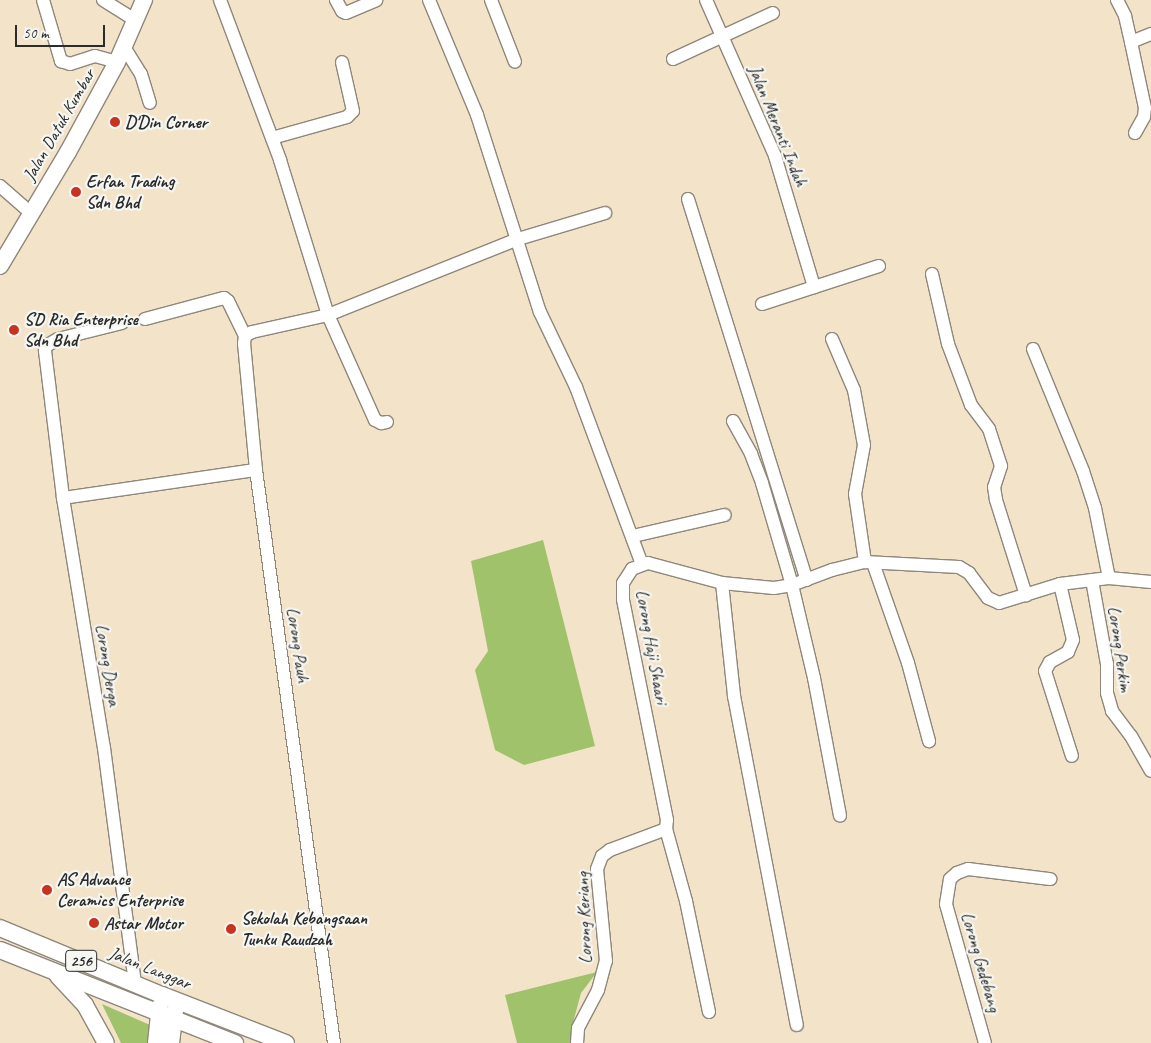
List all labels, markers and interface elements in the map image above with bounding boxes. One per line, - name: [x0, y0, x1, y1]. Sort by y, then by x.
- scale bar: [18, 15, 108, 47]
- text: 50 m: [23, 24, 49, 43]
- street label: Jalan Meranti Indah: [744, 62, 812, 190]
- street label: Jalan Datuk Kumbar: [19, 66, 99, 184]
- place label: D'Din Corner: [125, 111, 207, 133]
- marker: D'Din Corner: [109, 116, 121, 128]
- place label: Erfan Trading Sdn Bhd: [86, 171, 175, 213]
- marker: Erfan Trading Sdn Bhd: [70, 186, 82, 198]
- place label: SD Ria Enterprise Sdn Bhd: [24, 309, 139, 352]
- marker: SD Ria Enterprise Sdn Bhd: [8, 324, 20, 336]
- street label: Lorong Haji Shaari: [631, 587, 673, 707]
- street label: Lorong Perkim: [1103, 605, 1137, 693]
- street label: Lorong Pauh: [282, 606, 314, 684]
- street label: Lorong Derga: [91, 623, 125, 707]
- place label: AS Advance Ceramics Enterprise: [57, 869, 183, 912]
- street label: Lorong Keriang: [572, 872, 596, 964]
- marker: AS Advance Ceramics Enterprise: [41, 884, 53, 896]
- place label: Sekolah Kebangsaan Tunku Raudzah: [241, 908, 367, 951]
- street label: Lorong Gedebang: [956, 910, 1006, 1014]
- place label: Astar Motor: [104, 912, 183, 934]
- marker: Astar Motor: [88, 917, 100, 929]
- marker: Sekolah Kebangsaan Tunku Raudzah: [225, 923, 237, 935]
- street label: Jalan Langgar: [106, 942, 194, 994]
- road number: 256: [65, 948, 97, 974]

